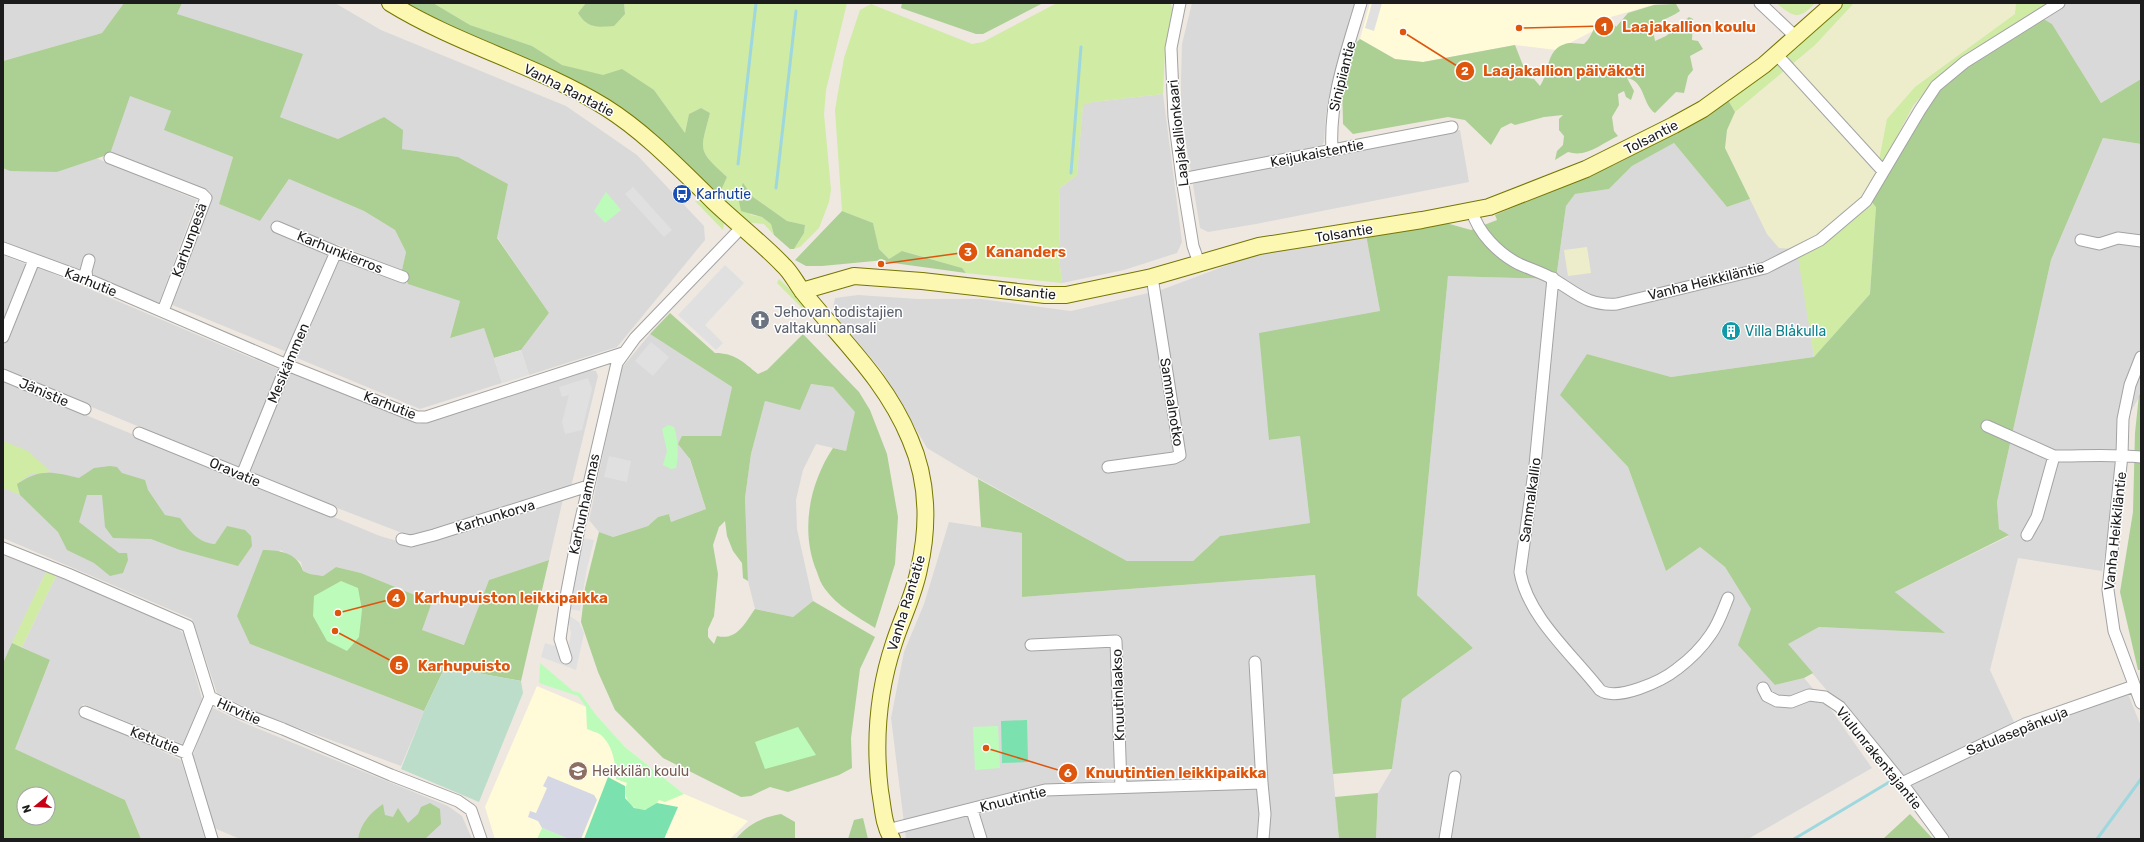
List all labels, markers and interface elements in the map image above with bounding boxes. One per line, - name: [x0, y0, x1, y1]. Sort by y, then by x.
- callout: Laajakallion koulu: [1594, 13, 1764, 40]
- text: Laajakallion koulu: [1622, 18, 1756, 36]
- text: 1: [1601, 20, 1607, 34]
- street label: Sinipiiantie: [1326, 39, 1359, 113]
- callout: Laajakallion päiväkoti: [1455, 57, 1653, 84]
- street label: Vanha Rantatie: [521, 60, 617, 121]
- text: Laajakallion päiväkoti: [1483, 62, 1645, 80]
- text: 2: [1461, 64, 1469, 78]
- street label: Laajakallionkaari: [1164, 79, 1193, 187]
- street label: Tolsantie: [1621, 117, 1681, 158]
- street label: Keijukaistentie: [1269, 136, 1365, 171]
- bus stop icon: Karhutie: [671, 183, 693, 205]
- place label: Karhutie: [696, 186, 751, 203]
- street label: Karhunpesä: [168, 201, 211, 280]
- street label: Tolsantie: [1314, 221, 1374, 246]
- street label: Karhunkierros: [294, 228, 385, 277]
- callout: Kananders: [958, 239, 1074, 266]
- text: Kananders: [986, 243, 1066, 261]
- text: 3: [964, 245, 972, 259]
- street label: Vanha Heikkiläntie: [1646, 259, 1766, 304]
- street label: Karhutie: [62, 264, 120, 301]
- street label: Tolsantie: [997, 281, 1057, 304]
- place label: Jehovan todistajien valtakunnansali: [774, 304, 903, 337]
- church icon: Jehovan todistajien valtakunnansali: [749, 309, 771, 331]
- building icon: Villa Blåkulla: [1720, 320, 1742, 342]
- street label: Mesikämmen: [264, 321, 313, 406]
- place label: Villa Blåkulla: [1745, 323, 1826, 340]
- street label: Sammalnotko: [1156, 357, 1187, 448]
- street label: Jänistie: [16, 374, 71, 411]
- street label: Karhutie: [361, 388, 419, 423]
- street label: Karhunhammas: [565, 452, 603, 556]
- street label: Oravatie: [207, 454, 263, 491]
- street label: Sammalkallio: [1516, 457, 1545, 544]
- street label: Vanha Heikkiläntie: [2101, 471, 2130, 591]
- street label: Karhunkorva: [453, 496, 537, 537]
- street label: Vanha Rantatie: [884, 553, 929, 653]
- callout: Karhupuiston leikkipaikka: [386, 585, 616, 612]
- text: Karhupuiston leikkipaikka: [414, 589, 608, 607]
- text: 4: [392, 591, 400, 605]
- street label: Knuutinlaakso: [1108, 649, 1129, 741]
- callout: Karhupuisto: [389, 652, 518, 679]
- text: Karhupuisto: [418, 657, 510, 675]
- text: 5: [395, 659, 403, 673]
- street label: Hirvitie: [214, 694, 264, 729]
- street label: Satulasepänkuja: [1964, 703, 2070, 760]
- street label: Viulunrakentajantie: [1832, 704, 1925, 813]
- street label: Kettutie: [128, 723, 182, 758]
- callout: Knuutintien leikkipaikka: [1058, 759, 1275, 786]
- school or university icon: Heikkilän koulu: [567, 760, 589, 782]
- place label: Heikkilän koulu: [592, 763, 689, 780]
- text: Knuutintien leikkipaikka: [1086, 764, 1267, 782]
- text: 6: [1064, 766, 1072, 780]
- street label: Knuutintie: [978, 783, 1048, 816]
- north arrow: [16, 786, 56, 826]
- text: N: [20, 803, 34, 815]

